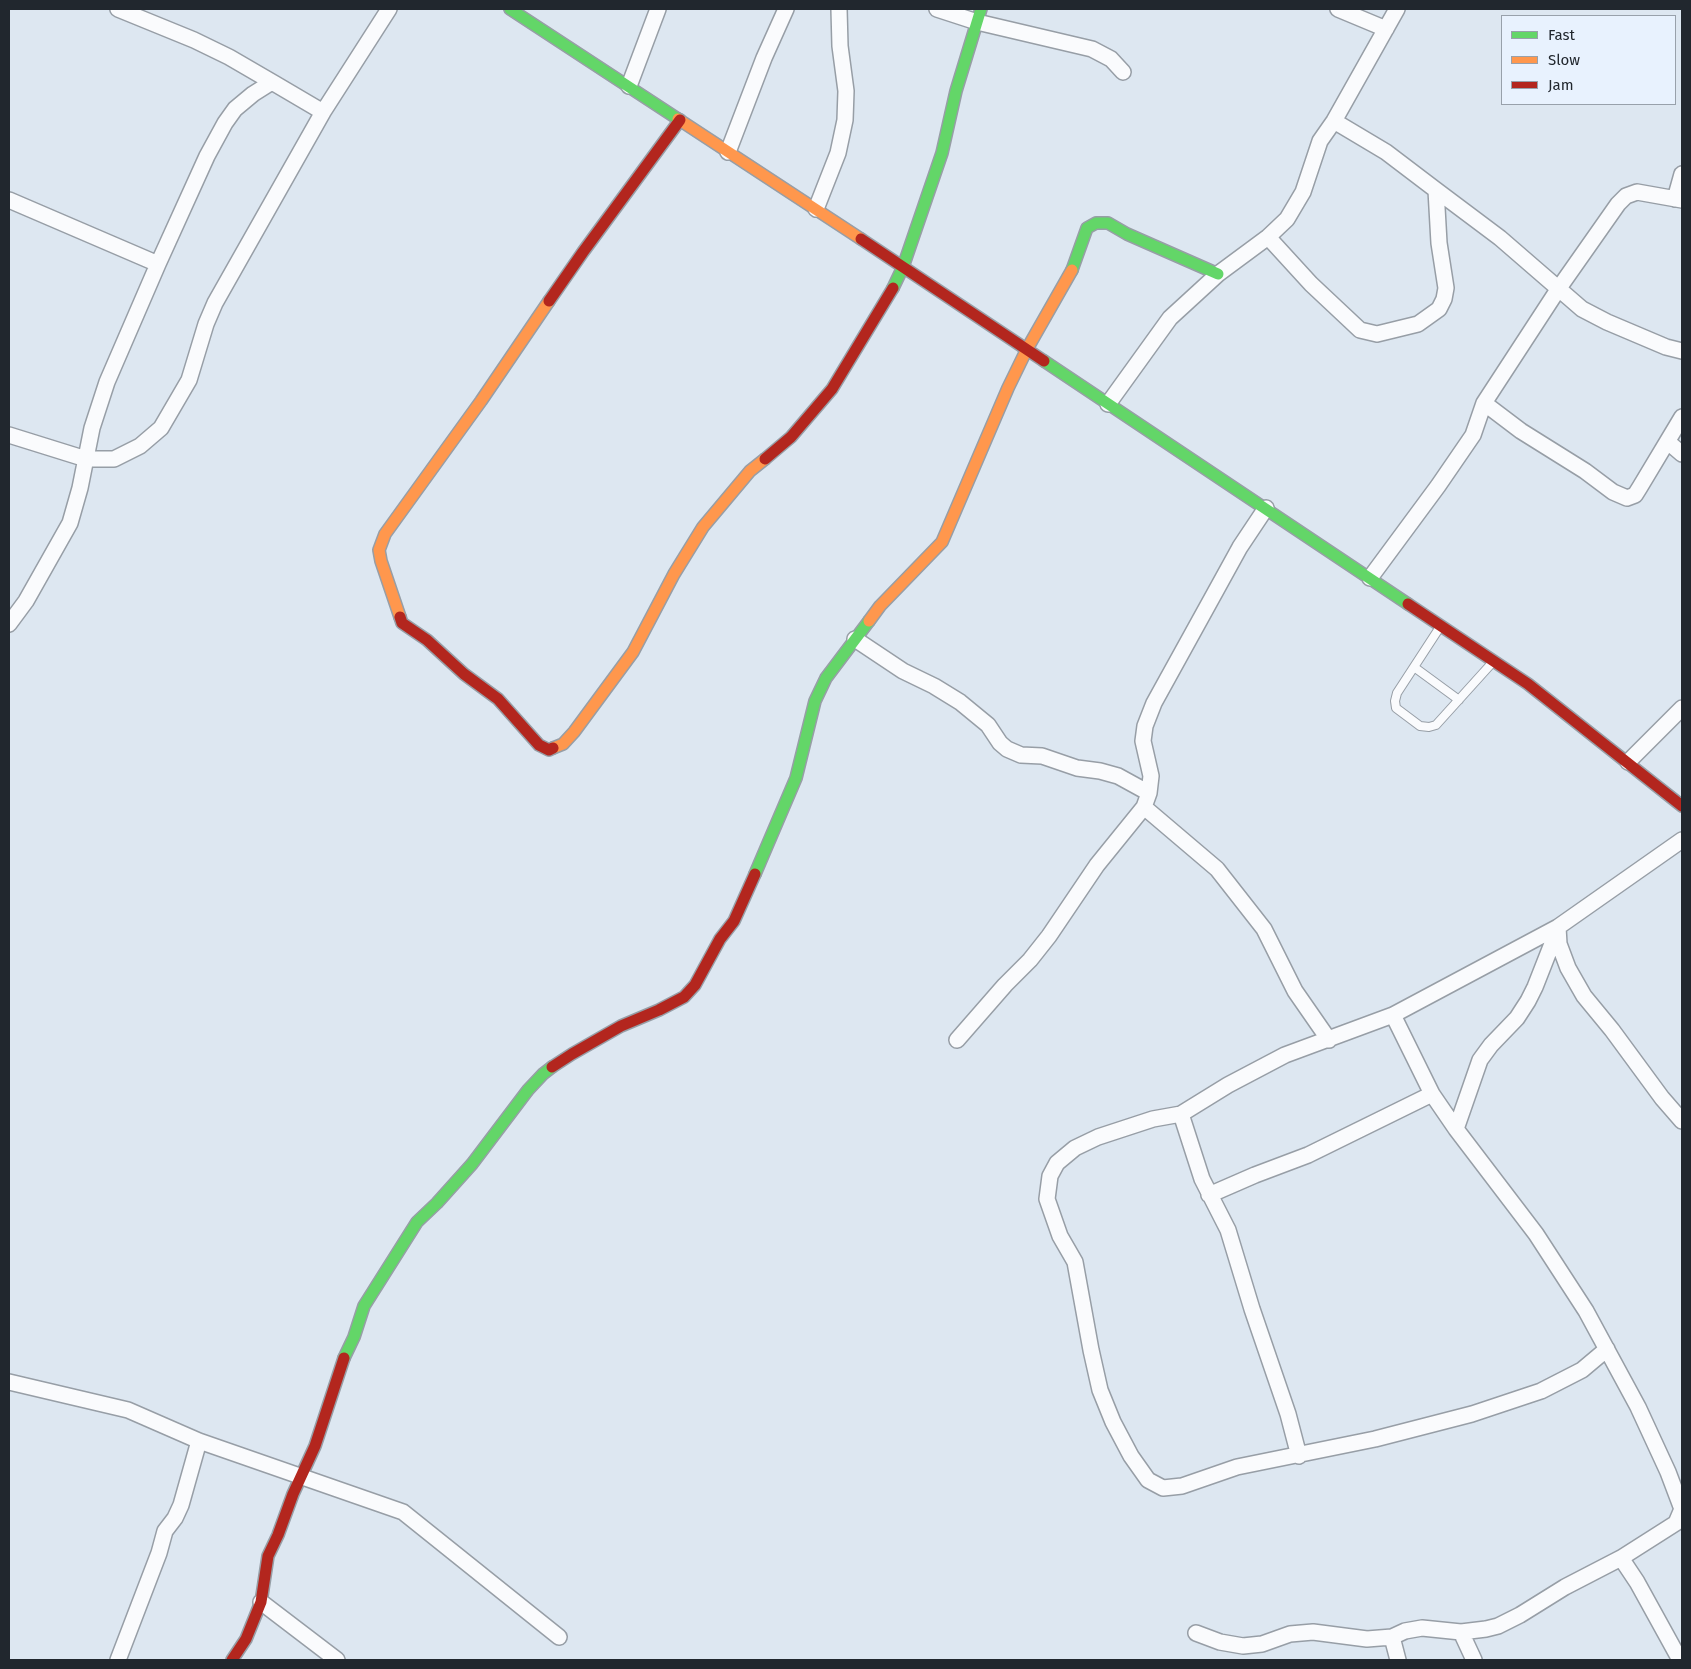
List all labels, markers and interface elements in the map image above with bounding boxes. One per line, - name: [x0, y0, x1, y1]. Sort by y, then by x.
- legend: [1501, 15, 1676, 105]
- text: Fast: [1548, 26, 1575, 44]
- text: Slow: [1548, 51, 1580, 69]
- text: Jam: [1548, 76, 1574, 94]

